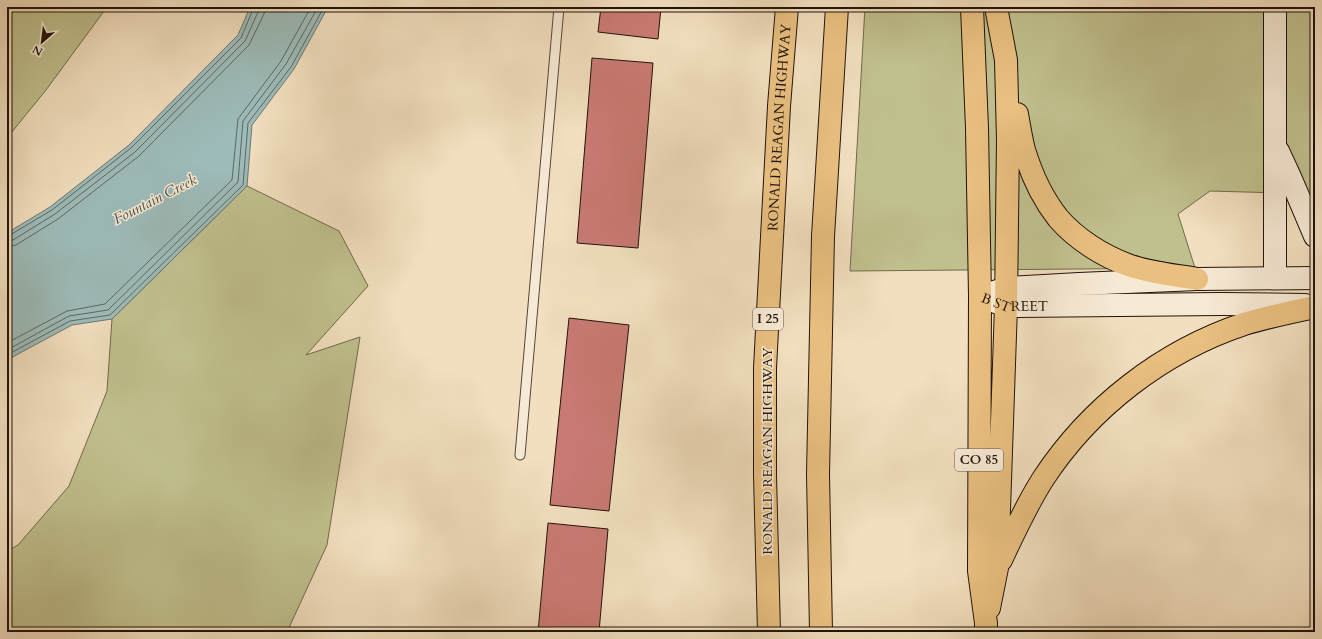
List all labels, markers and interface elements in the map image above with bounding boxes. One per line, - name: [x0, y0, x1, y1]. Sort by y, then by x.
- north arrow: [22, 22, 62, 62]
- street label: RONALD REAGAN HIGHWAY: [763, 23, 795, 232]
- text: N: [29, 41, 45, 59]
- water label: Fountain Creek: [110, 169, 201, 229]
- street label: B STREET: [979, 288, 1048, 317]
- road number: I 25: [753, 308, 783, 330]
- street label: RONALD REAGAN HIGHWAY: [758, 347, 777, 555]
- road number: CO 85: [955, 449, 1003, 471]

